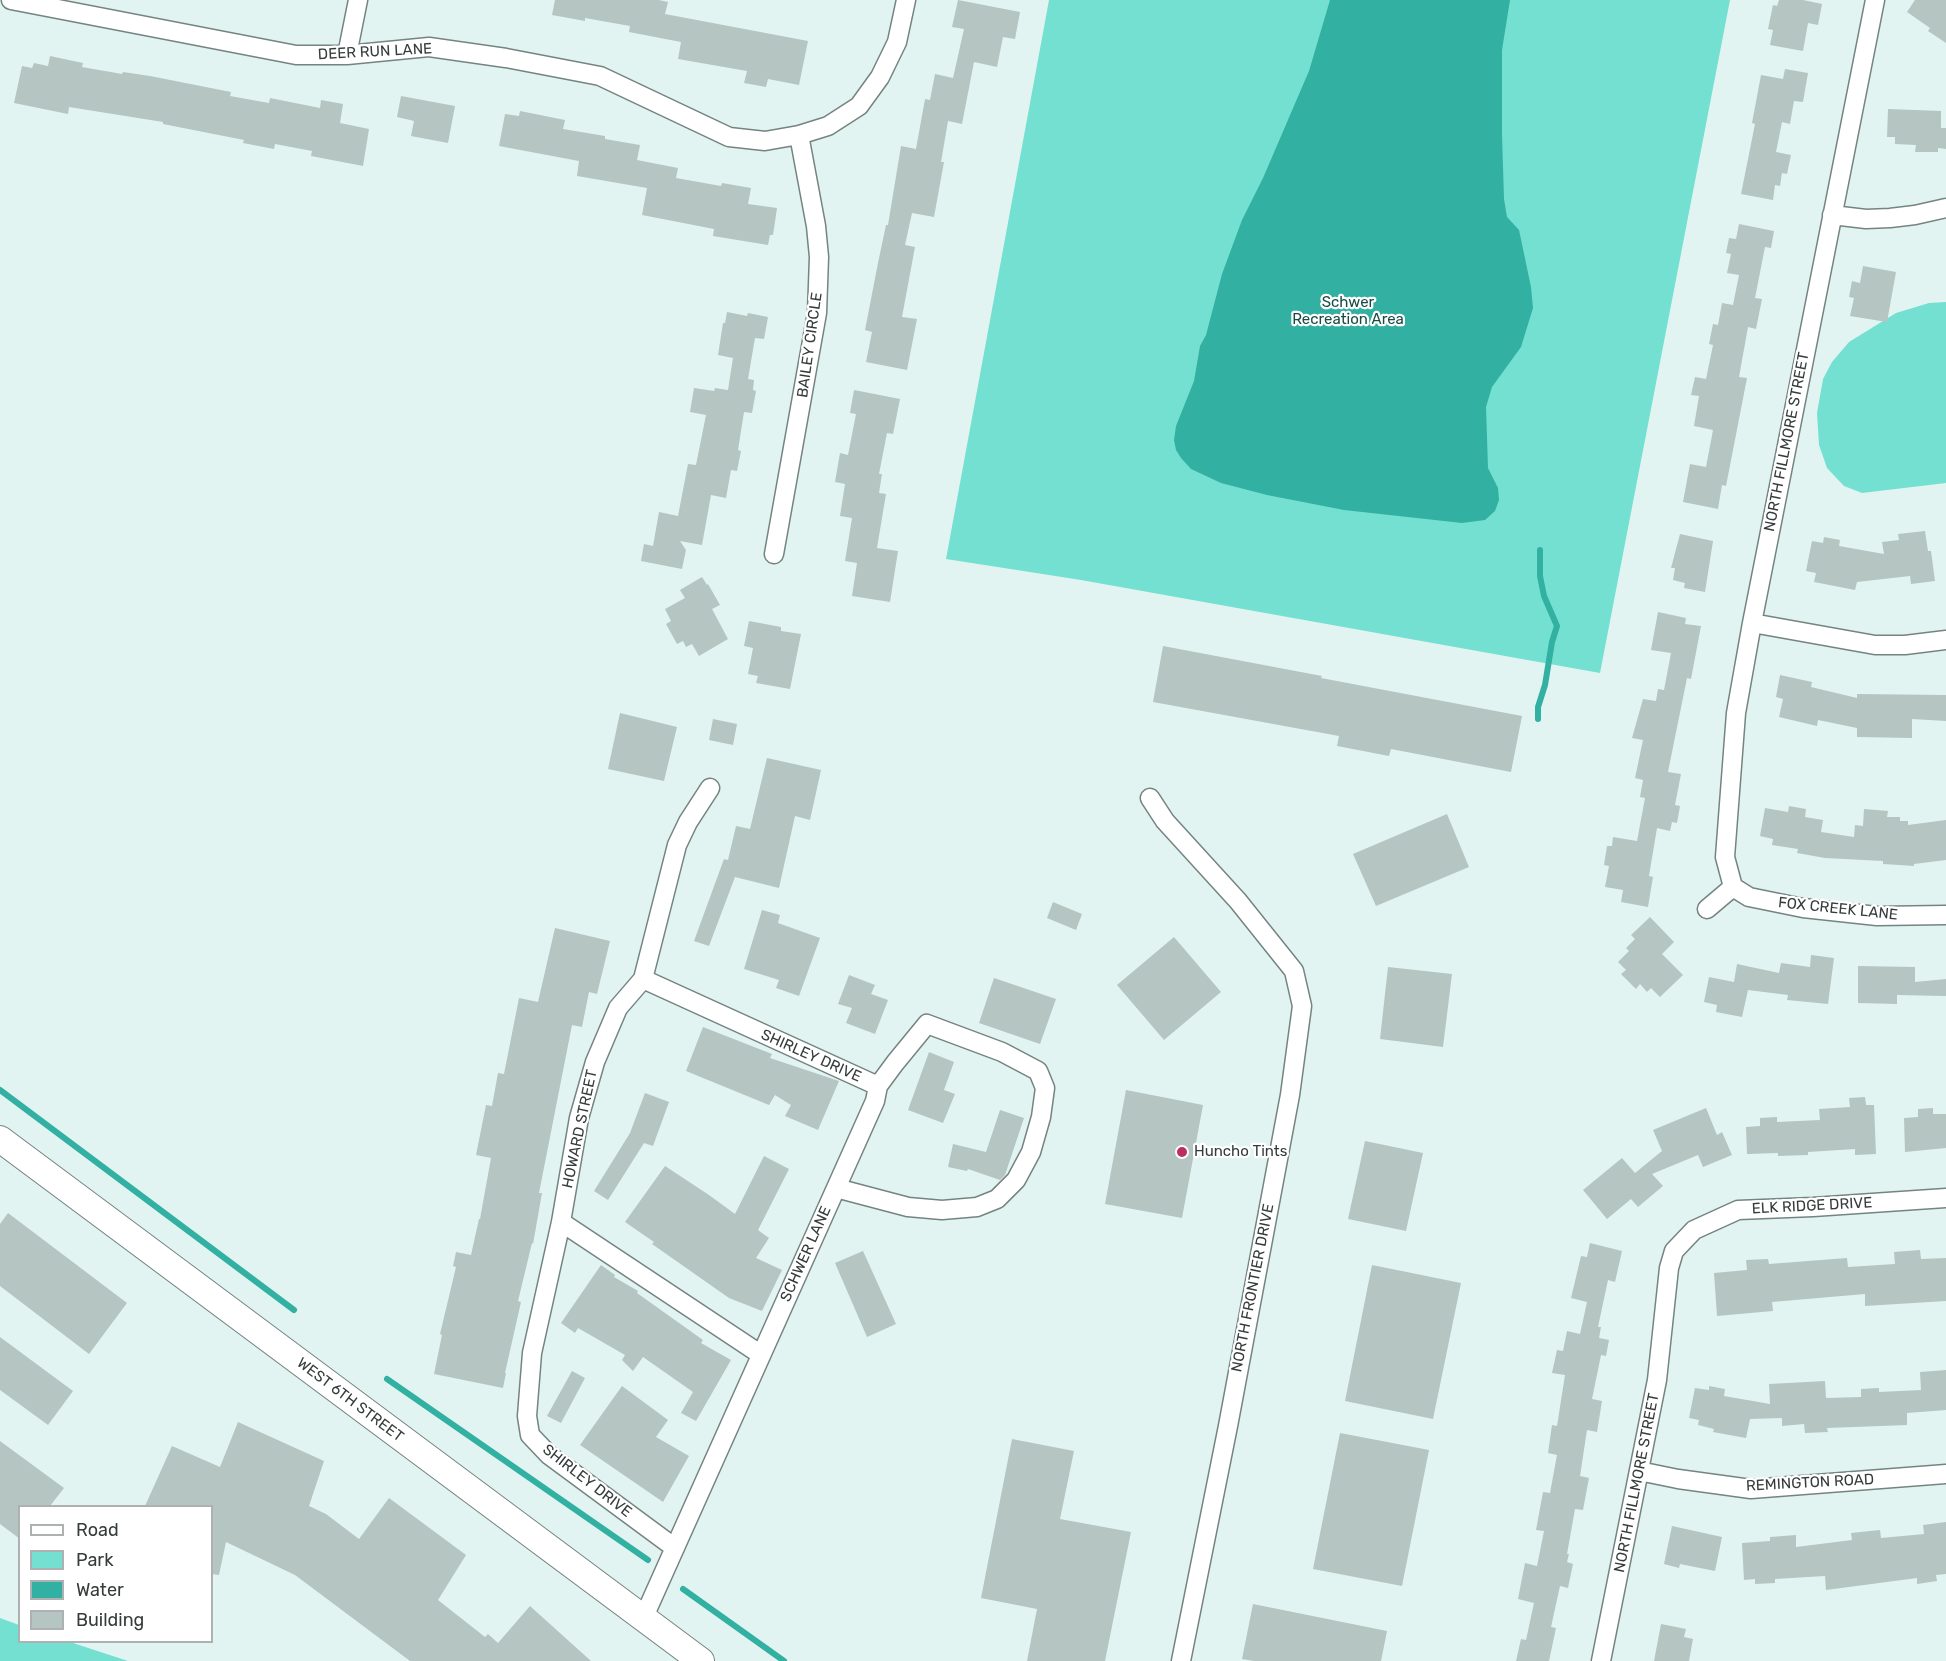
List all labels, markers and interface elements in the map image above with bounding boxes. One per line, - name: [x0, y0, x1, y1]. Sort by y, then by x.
- street label: DEER RUN LANE: [317, 40, 433, 64]
- street label: BAILEY CIRCLE: [794, 291, 826, 399]
- park label: Schwer Recreation Area: [1292, 294, 1404, 329]
- street label: NORTH FILLMORE STREET: [1761, 351, 1813, 533]
- street label: FOX CREEK LANE: [1777, 894, 1899, 924]
- street label: SHIRLEY DRIVE: [758, 1026, 864, 1086]
- street label: HOWARD STREET: [559, 1068, 601, 1190]
- place label: Huncho Tints: [1194, 1143, 1287, 1161]
- marker: Huncho Tints: [1175, 1145, 1189, 1159]
- street label: ELK RIDGE DRIVE: [1751, 1194, 1873, 1218]
- street label: NORTH FRONTIER DRIVE: [1228, 1202, 1278, 1374]
- street label: SCHWER LANE: [777, 1203, 835, 1305]
- street label: WEST 6TH STREET: [293, 1354, 407, 1446]
- street label: NORTH FILLMORE STREET: [1611, 1392, 1663, 1574]
- street label: SHIRLEY DRIVE: [539, 1441, 635, 1521]
- street label: REMINGTON ROAD: [1745, 1471, 1875, 1495]
- legend: [18, 1505, 213, 1643]
- text: Road: [76, 1519, 119, 1541]
- text: Park: [76, 1549, 113, 1571]
- text: Water: [76, 1579, 124, 1601]
- text: Building: [76, 1609, 144, 1631]

